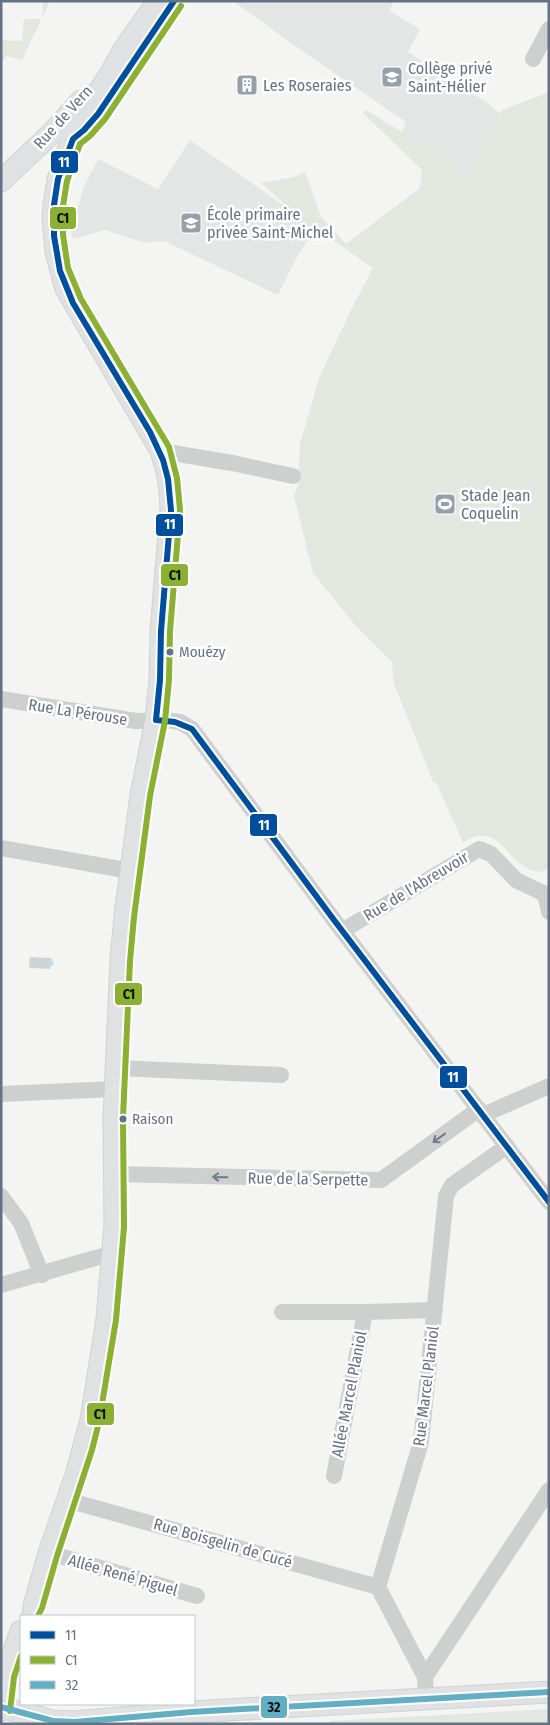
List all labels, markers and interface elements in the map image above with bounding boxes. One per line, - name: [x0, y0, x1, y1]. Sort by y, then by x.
- place label: Collège privé Saint-Hélier: [408, 59, 493, 96]
- school or university icon: Collège privé Saint-Hélier: [380, 65, 404, 89]
- building icon: Les Roseraies: [235, 73, 259, 97]
- place label: Les Roseraies: [263, 76, 352, 95]
- street label: Rue de Vern: [30, 81, 96, 153]
- line badge: 11: [50, 150, 79, 174]
- text: 11: [58, 154, 70, 171]
- place label: École primaire privée Saint-Michel: [207, 205, 333, 242]
- line badge: C1: [49, 206, 77, 230]
- text: C1: [57, 210, 69, 227]
- school or university icon: École primaire privée Saint-Michel: [179, 211, 203, 235]
- place label: Stade Jean Coquelin: [461, 486, 531, 523]
- sports icon: Stade Jean Coquelin: [433, 492, 457, 516]
- line badge: 11: [155, 513, 184, 537]
- text: 11: [164, 516, 176, 533]
- line badge: C1: [160, 563, 189, 587]
- text: C1: [169, 567, 181, 584]
- place label: Mouézy: [179, 643, 226, 661]
- marker: Mouézy: [165, 647, 175, 657]
- street label: Rue La Pérouse: [27, 695, 129, 729]
- line badge: 11: [249, 813, 278, 837]
- text: 11: [258, 817, 270, 834]
- street label: Rue de l'Abreuvoir: [360, 847, 472, 925]
- line badge: C1: [114, 982, 143, 1006]
- text: C1: [123, 986, 135, 1003]
- line badge: 11: [439, 1065, 468, 1089]
- text: 11: [447, 1069, 459, 1086]
- place label: Raison: [132, 1110, 173, 1128]
- marker: Raison: [118, 1114, 128, 1124]
- one-way arrow: [432, 1133, 446, 1143]
- street label: Rue de la Serpette: [247, 1168, 369, 1190]
- one-way arrow: [213, 1172, 229, 1182]
- street label: Rue Marcel Planiol: [409, 1325, 443, 1447]
- street label: Allée Marcel Planiol: [327, 1329, 371, 1459]
- line badge: C1: [86, 1402, 115, 1426]
- text: C1: [94, 1406, 106, 1423]
- street label: Rue Boisgelin de Cucé: [152, 1514, 295, 1572]
- street label: Allée René Piguel: [66, 1550, 180, 1600]
- legend: [20, 1615, 195, 1705]
- text: 11: [65, 1626, 77, 1644]
- text: C1: [65, 1651, 78, 1669]
- text: 32: [65, 1676, 79, 1694]
- line badge: 32: [260, 1695, 288, 1719]
- text: 32: [267, 1699, 281, 1716]

